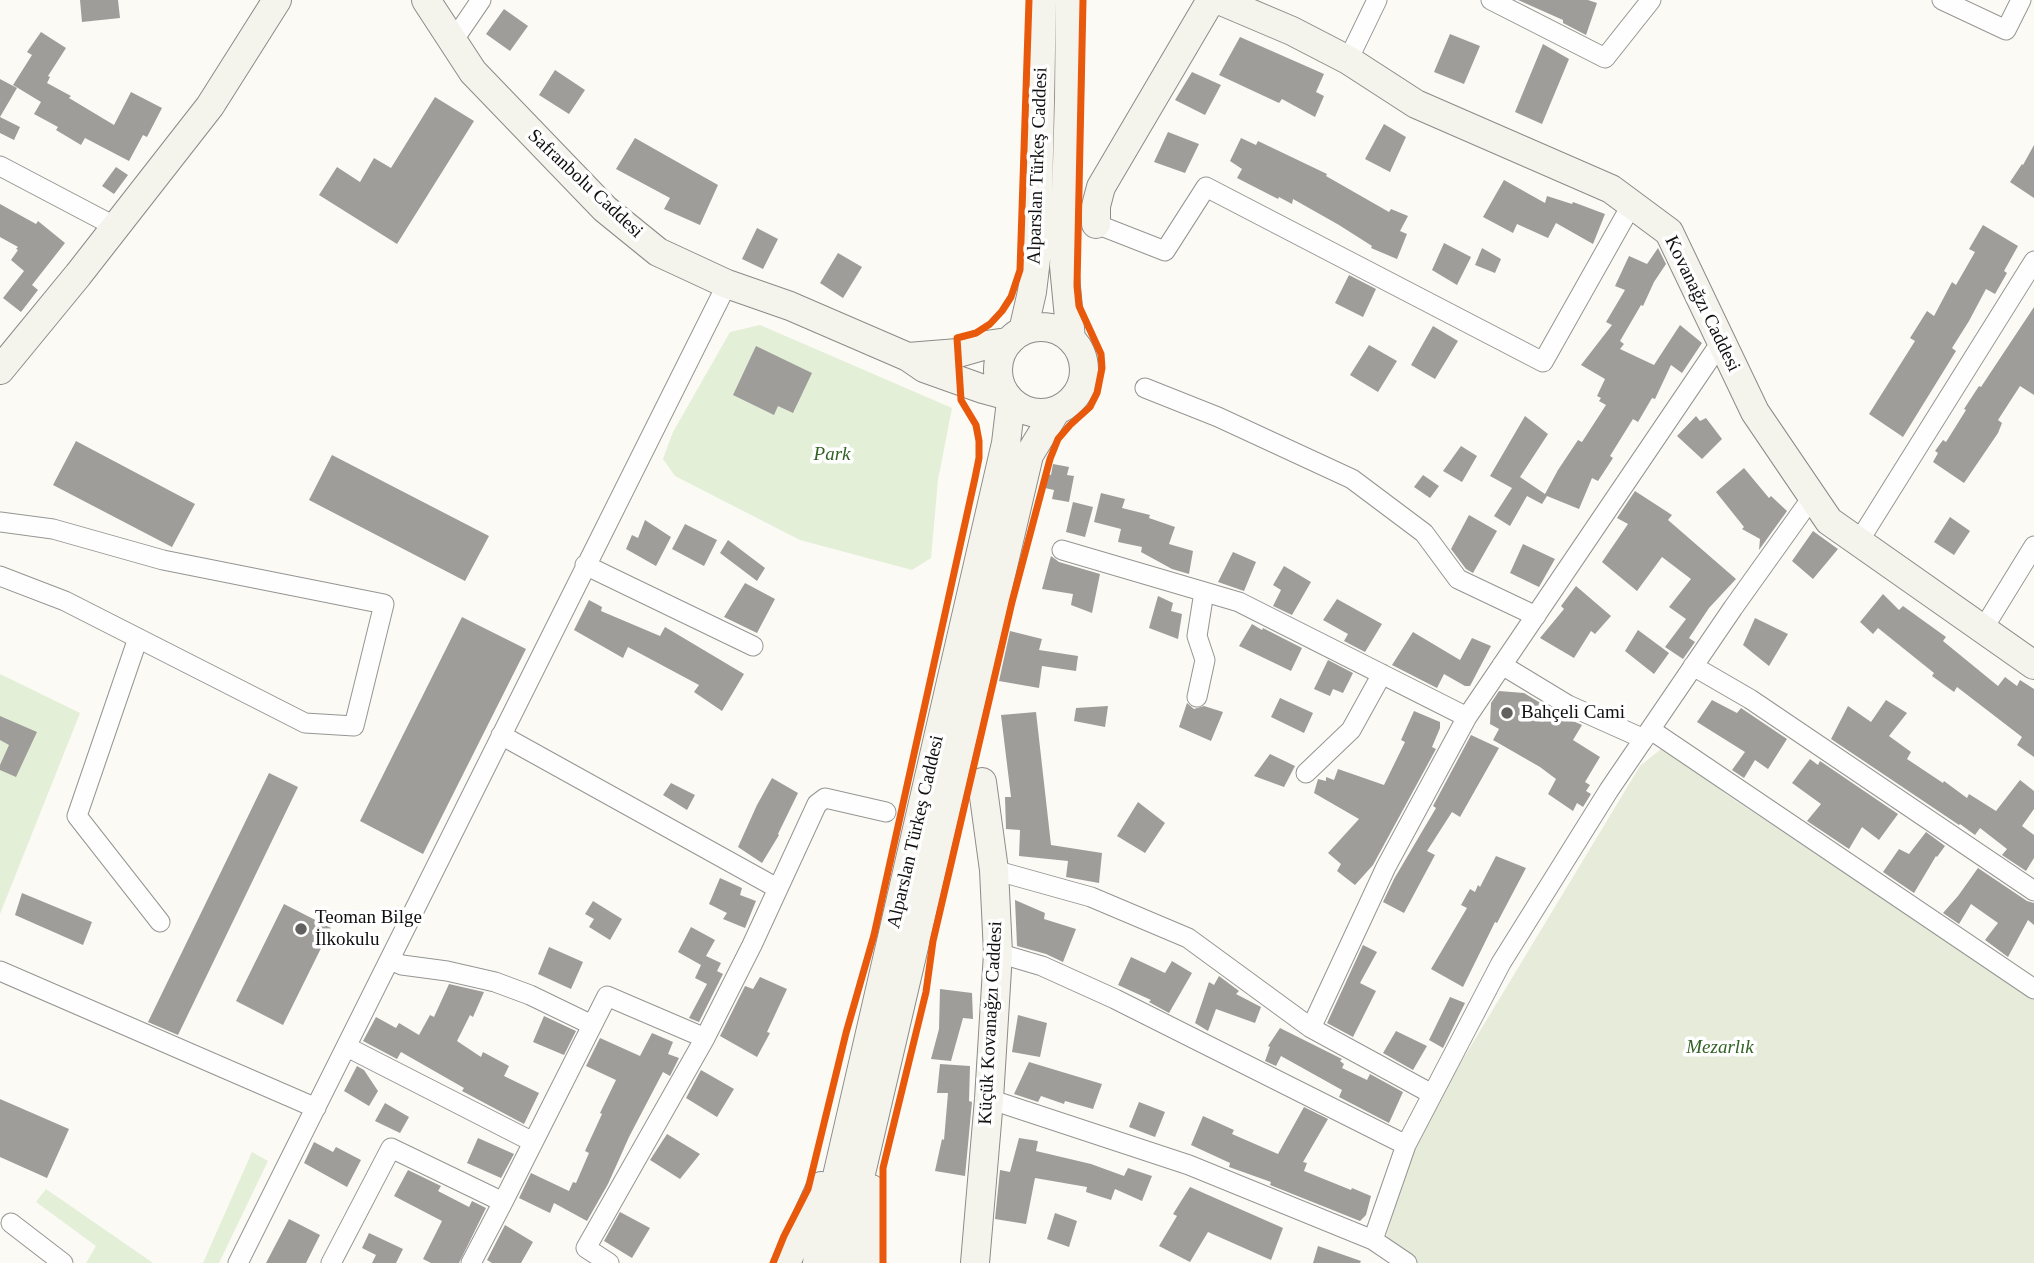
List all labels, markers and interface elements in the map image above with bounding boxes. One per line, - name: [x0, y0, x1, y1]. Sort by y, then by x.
- street label: Alparslan Türkeş Caddesi: [1023, 67, 1053, 265]
- street label: Safranbolu Caddesi: [523, 125, 647, 243]
- street label: Kovanağzı Caddesi: [1659, 232, 1745, 376]
- park label: Park: [814, 444, 850, 466]
- place label: Bahçeli Cami: [1521, 702, 1625, 724]
- marker: Bahçeli Cami: [1499, 705, 1515, 721]
- street label: Alparslan Türkeş Caddesi: [883, 733, 949, 931]
- place label: Teoman Bilge İlkokulu: [315, 907, 422, 951]
- marker: Teoman Bilge İlkokulu: [293, 921, 309, 937]
- street label: Küçük Kovanağzı Caddesi: [974, 921, 1008, 1125]
- park label: Mezarlık: [1686, 1037, 1754, 1059]

